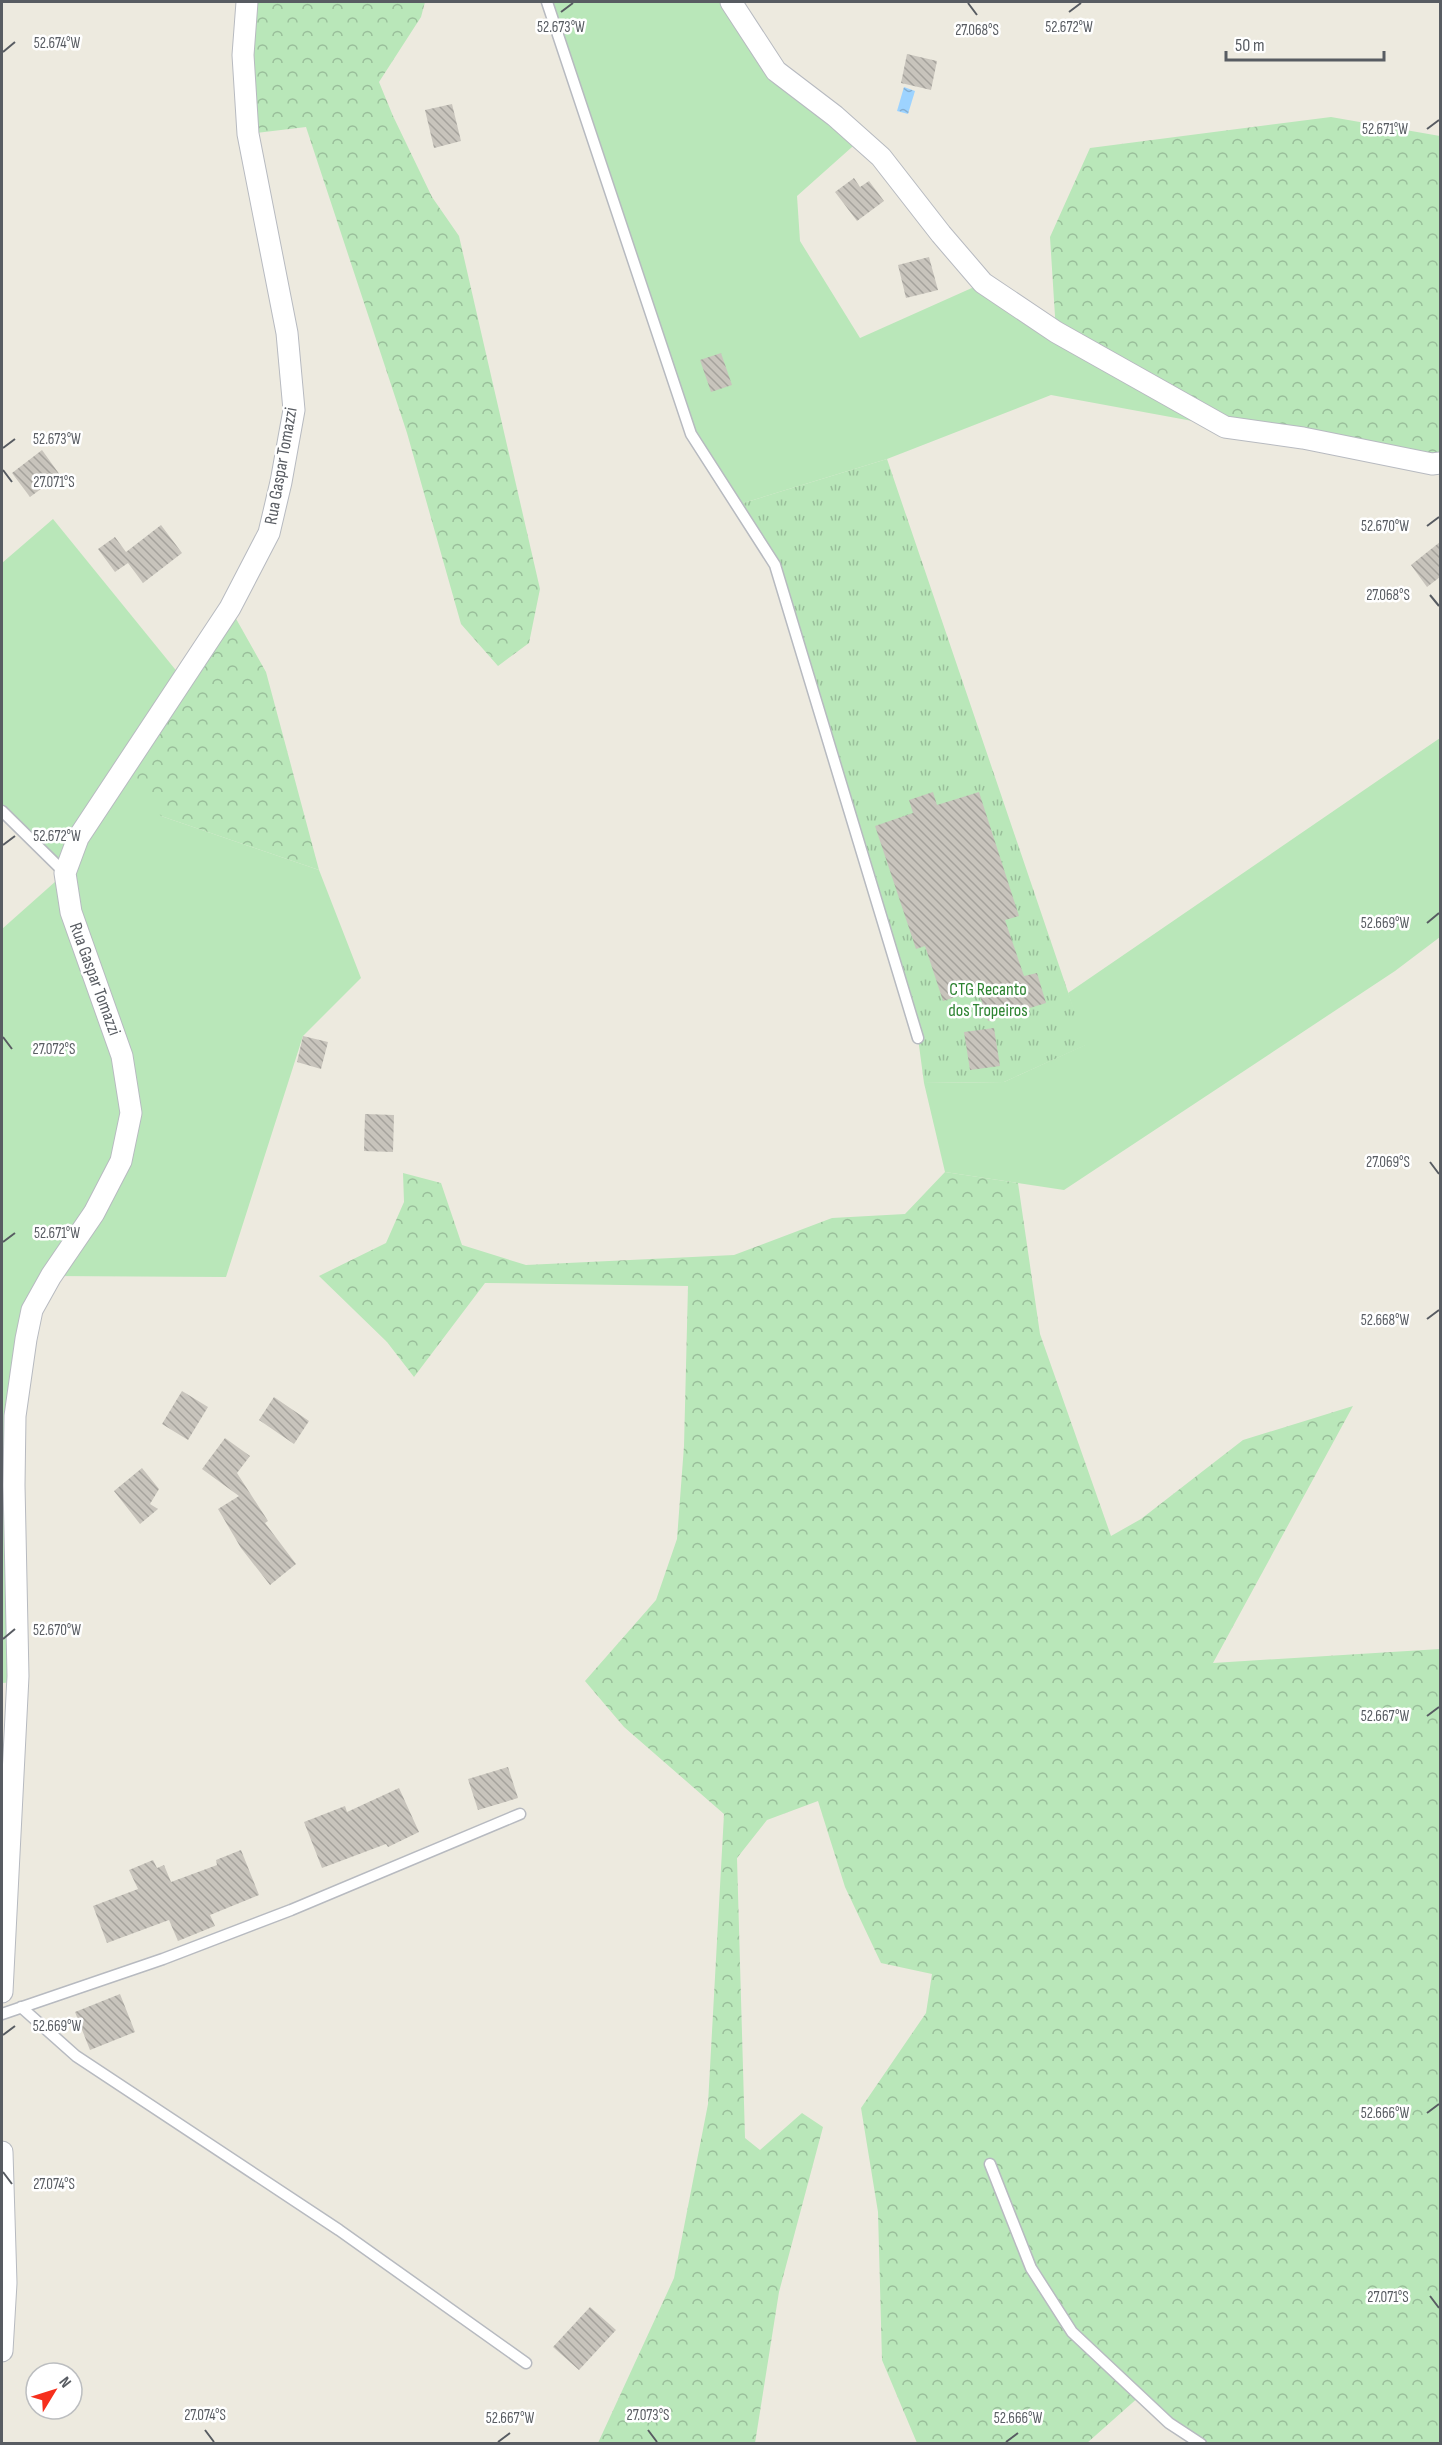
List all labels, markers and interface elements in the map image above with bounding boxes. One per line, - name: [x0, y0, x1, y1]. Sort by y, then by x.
- text: 52.673°W: [537, 18, 585, 37]
- text: 52.672°W: [1045, 18, 1093, 37]
- text: 27.068°S: [955, 21, 999, 40]
- scale bar: [1226, 24, 1384, 62]
- text: 52.674°W: [34, 34, 80, 53]
- text: 50 m: [1235, 35, 1265, 56]
- text: 52.671°W: [1362, 120, 1408, 139]
- street label: Rua Gaspar Tomazzi: [260, 406, 302, 526]
- text: 52.673°W: [33, 430, 81, 449]
- text: 27.071°S: [33, 473, 75, 492]
- text: 52.670°W: [1361, 517, 1409, 536]
- text: 27.068°S: [1366, 586, 1410, 605]
- text: 52.672°W: [33, 827, 81, 846]
- text: 52.669°W: [1361, 914, 1410, 933]
- street label: Rua Gaspar Tomazzi: [65, 920, 125, 1038]
- park label: CTG Recanto dos Tropeiros: [948, 979, 1028, 1021]
- text: 27.072°S: [33, 1040, 75, 1059]
- text: 27.069°S: [1366, 1153, 1410, 1172]
- text: 52.671°W: [34, 1224, 80, 1243]
- text: 52.668°W: [1361, 1311, 1409, 1330]
- text: 52.670°W: [33, 1621, 81, 1640]
- text: 52.667°W: [1361, 1707, 1410, 1726]
- text: 52.669°W: [33, 2017, 82, 2036]
- text: 52.666°W: [1361, 2104, 1410, 2123]
- text: 27.074°S: [33, 2175, 75, 2194]
- text: 27.071°S: [1367, 2288, 1409, 2307]
- north arrow: [24, 2361, 84, 2421]
- text: N: [55, 2373, 75, 2392]
- text: 27.074°S: [184, 2406, 226, 2425]
- text: 27.073°S: [626, 2406, 670, 2425]
- text: 52.667°W: [486, 2409, 535, 2428]
- text: 52.666°W: [994, 2409, 1043, 2428]

